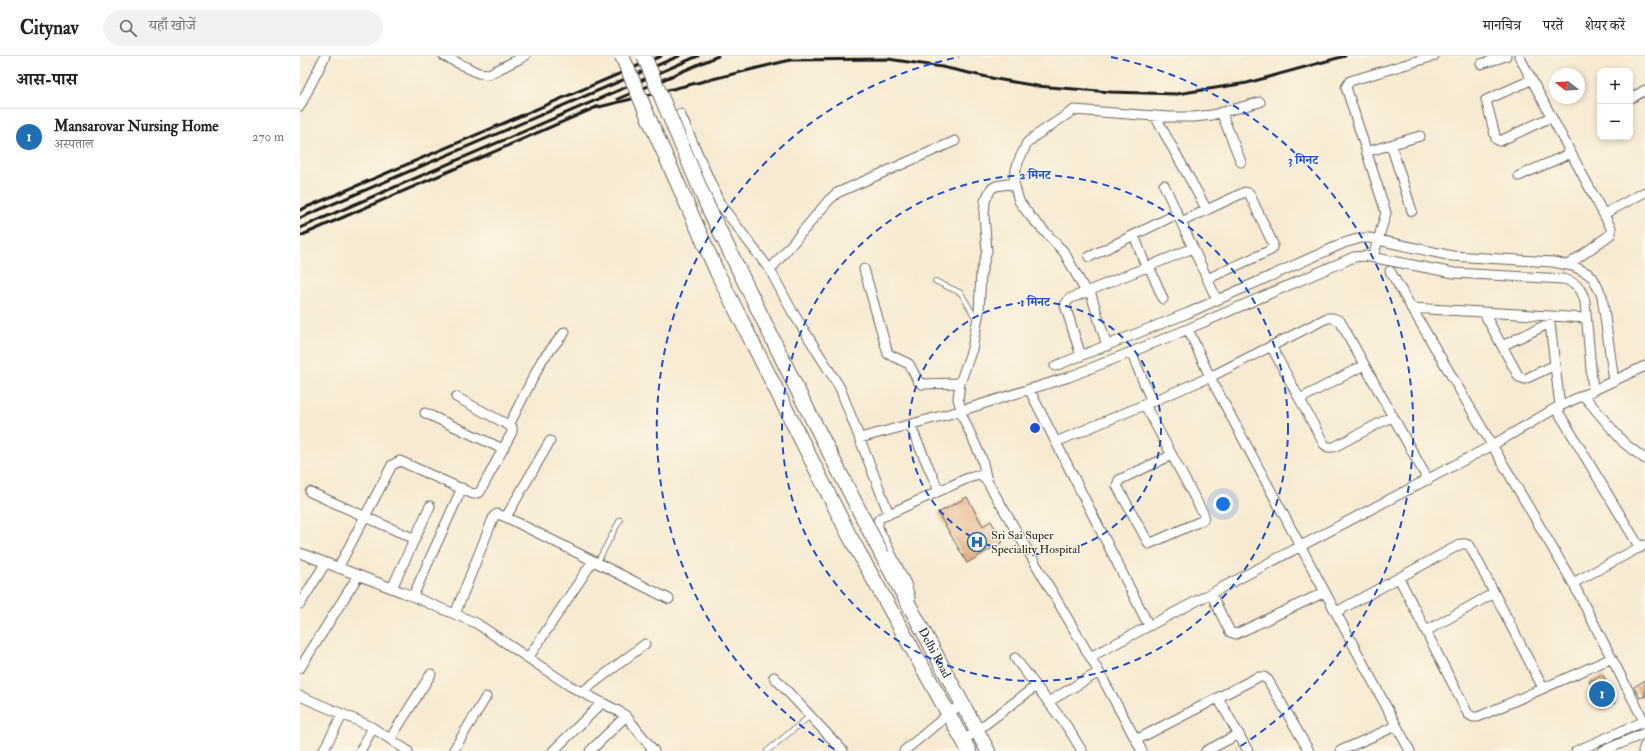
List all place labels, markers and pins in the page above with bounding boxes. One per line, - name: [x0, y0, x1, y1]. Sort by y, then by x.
- centre of rings: [1028, 421, 1042, 435]
- place label: Sri Sai Super Speciality Hospital: [991, 528, 1080, 557]
- hospital icon: Sri Sai Super Speciality Hospital: [966, 531, 988, 553]
- pin: 1: [1589, 679, 1615, 709]

